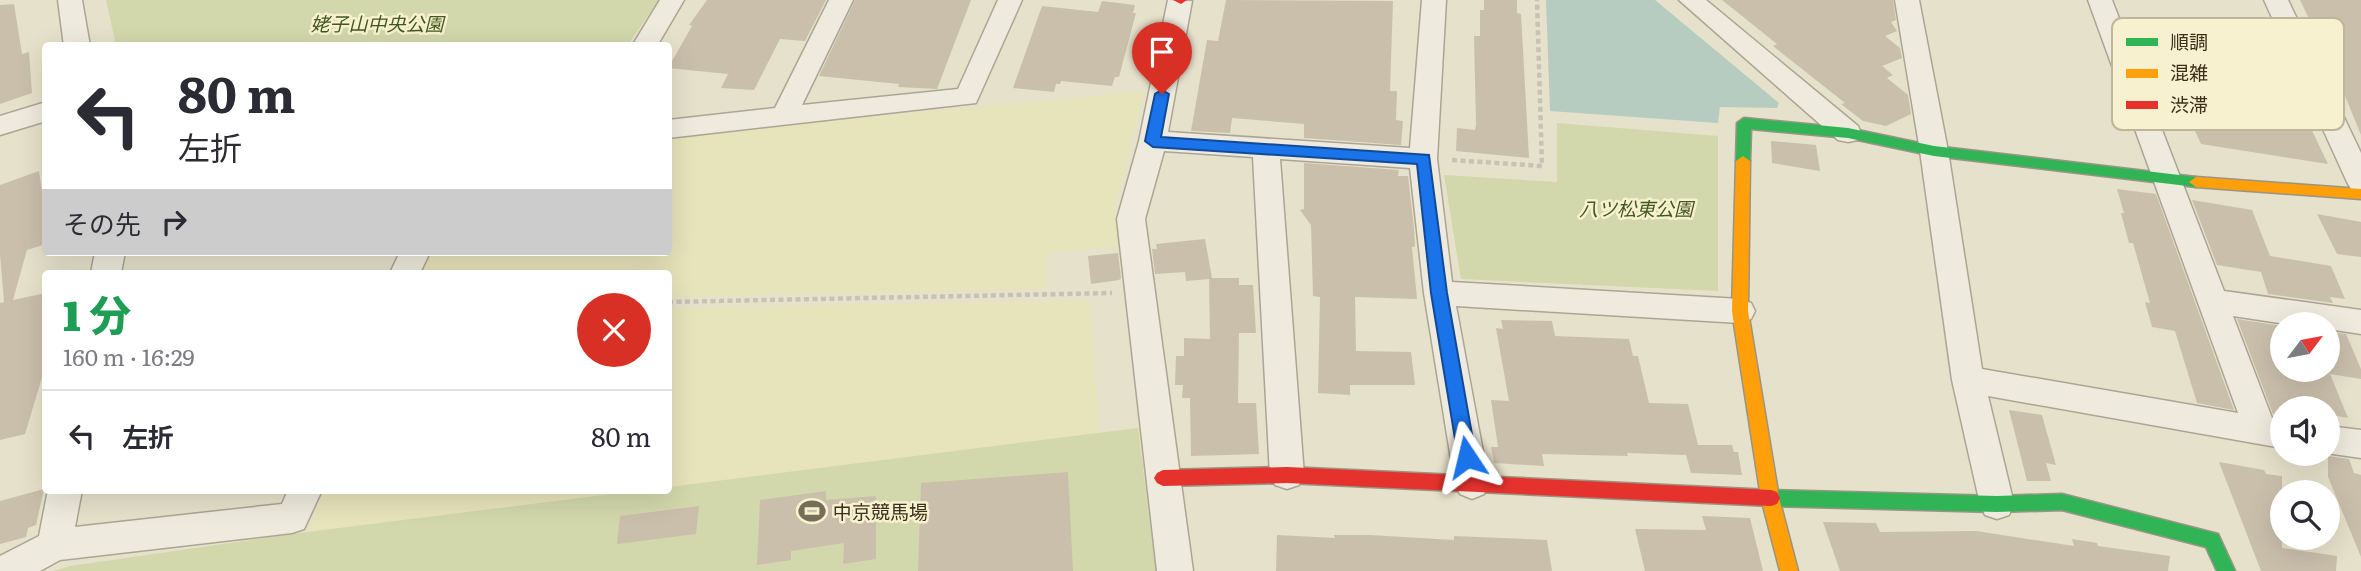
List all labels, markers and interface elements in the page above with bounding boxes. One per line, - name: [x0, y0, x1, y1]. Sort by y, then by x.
- park label: 姥子山中央公園: [310, 9, 446, 37]
- legend: [2112, 18, 2344, 130]
- pin: [1132, 22, 1192, 94]
- text: 順調: [2170, 27, 2208, 55]
- icon: arrive: [1143, 33, 1181, 71]
- text: 80 m: [178, 55, 296, 128]
- text: 混雑: [2170, 58, 2208, 86]
- icon: left: [63, 70, 154, 161]
- text: 渋滞: [2170, 90, 2208, 118]
- text: 左折: [178, 122, 242, 170]
- park label: 八ツ松東公園: [1579, 194, 1696, 222]
- text: その先: [63, 203, 141, 242]
- icon: right: [155, 203, 193, 241]
- text: 1 分: [63, 282, 131, 344]
- button: close: [577, 293, 651, 367]
- north arrow: [2270, 312, 2340, 382]
- map controls: [2270, 312, 2340, 550]
- text: 160 m · 16:29: [63, 339, 195, 373]
- button: sound: [2270, 396, 2340, 466]
- text: 左折: [122, 416, 174, 455]
- text: 80 m: [591, 416, 651, 455]
- icon: left: [63, 417, 101, 455]
- position arrow: [1430, 420, 1504, 494]
- button: search: [2270, 480, 2340, 550]
- sports icon: 中京競馬場: [797, 496, 827, 526]
- place label: 中京競馬場: [833, 497, 928, 525]

